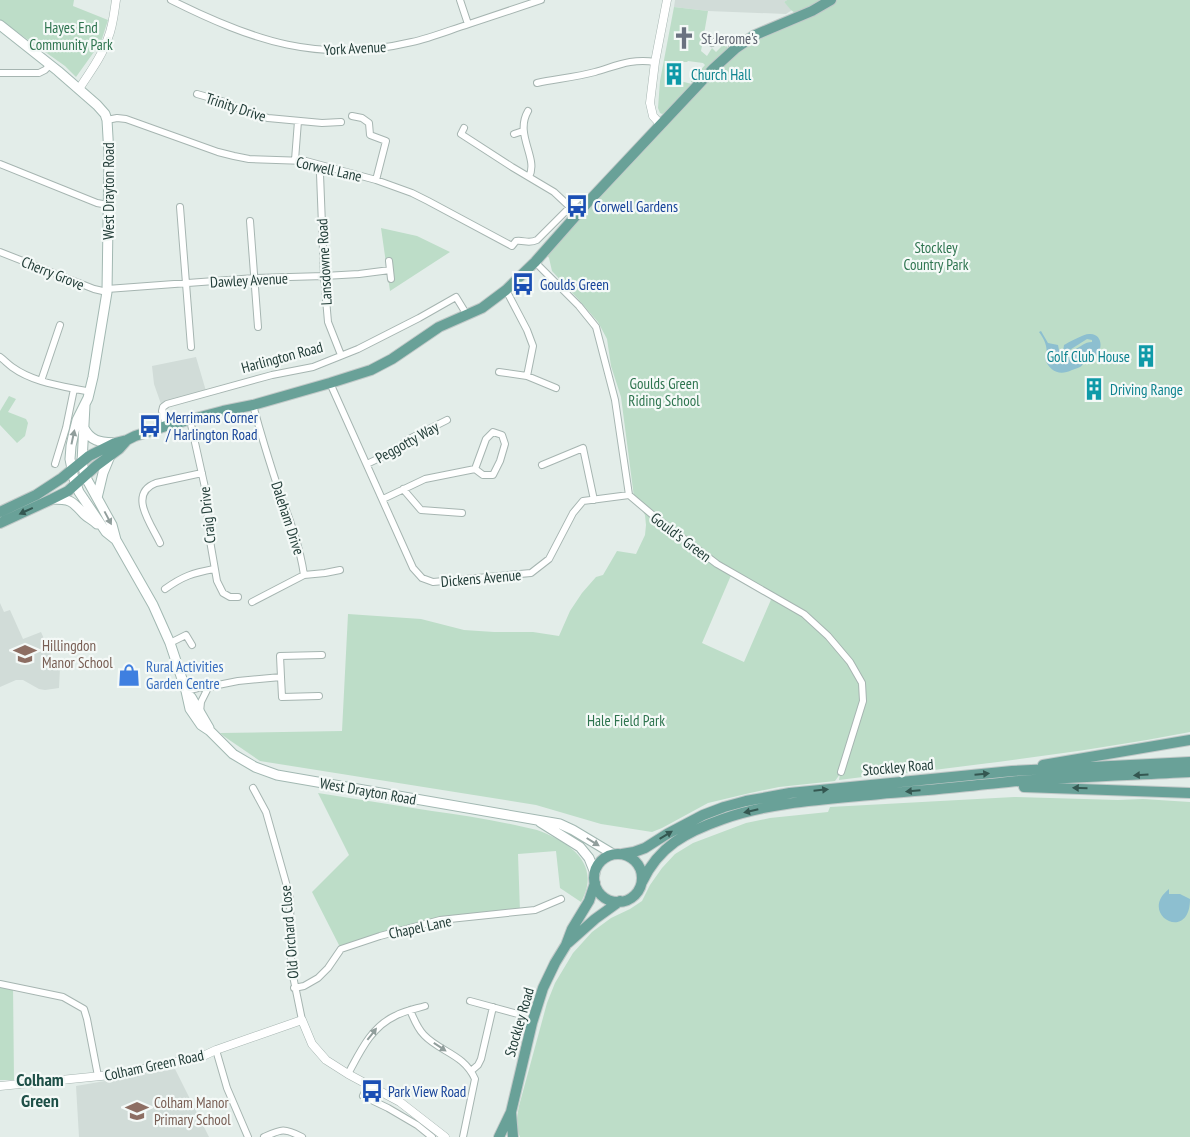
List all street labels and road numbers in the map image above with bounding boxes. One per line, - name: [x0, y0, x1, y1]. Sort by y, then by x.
- street label: York Avenue: [323, 37, 387, 59]
- street label: Trinity Drive: [203, 88, 269, 126]
- street label: West Drayton Road: [99, 142, 118, 240]
- street label: Corwell Lane: [294, 152, 364, 186]
- street label: Lansdowne Road: [312, 218, 336, 306]
- street label: Cherry Grove: [19, 252, 87, 294]
- street label: Dawley Avenue: [210, 268, 288, 292]
- street label: Harlington Road: [239, 337, 325, 377]
- street label: Peggotty Way: [372, 417, 442, 467]
- street label: Daleham Drive: [267, 479, 309, 557]
- street label: Craig Drive: [195, 486, 219, 544]
- street label: Gould's Green: [647, 508, 715, 566]
- street label: Dickens Avenue: [440, 565, 522, 591]
- street label: Stockley Road: [862, 754, 934, 780]
- street label: West Drayton Road: [318, 773, 418, 809]
- street label: Old Orchard Close: [275, 885, 303, 979]
- street label: Chapel Lane: [387, 911, 453, 943]
- street label: Stockley Road: [500, 985, 538, 1059]
- street label: Colham Green Road: [103, 1045, 205, 1085]

